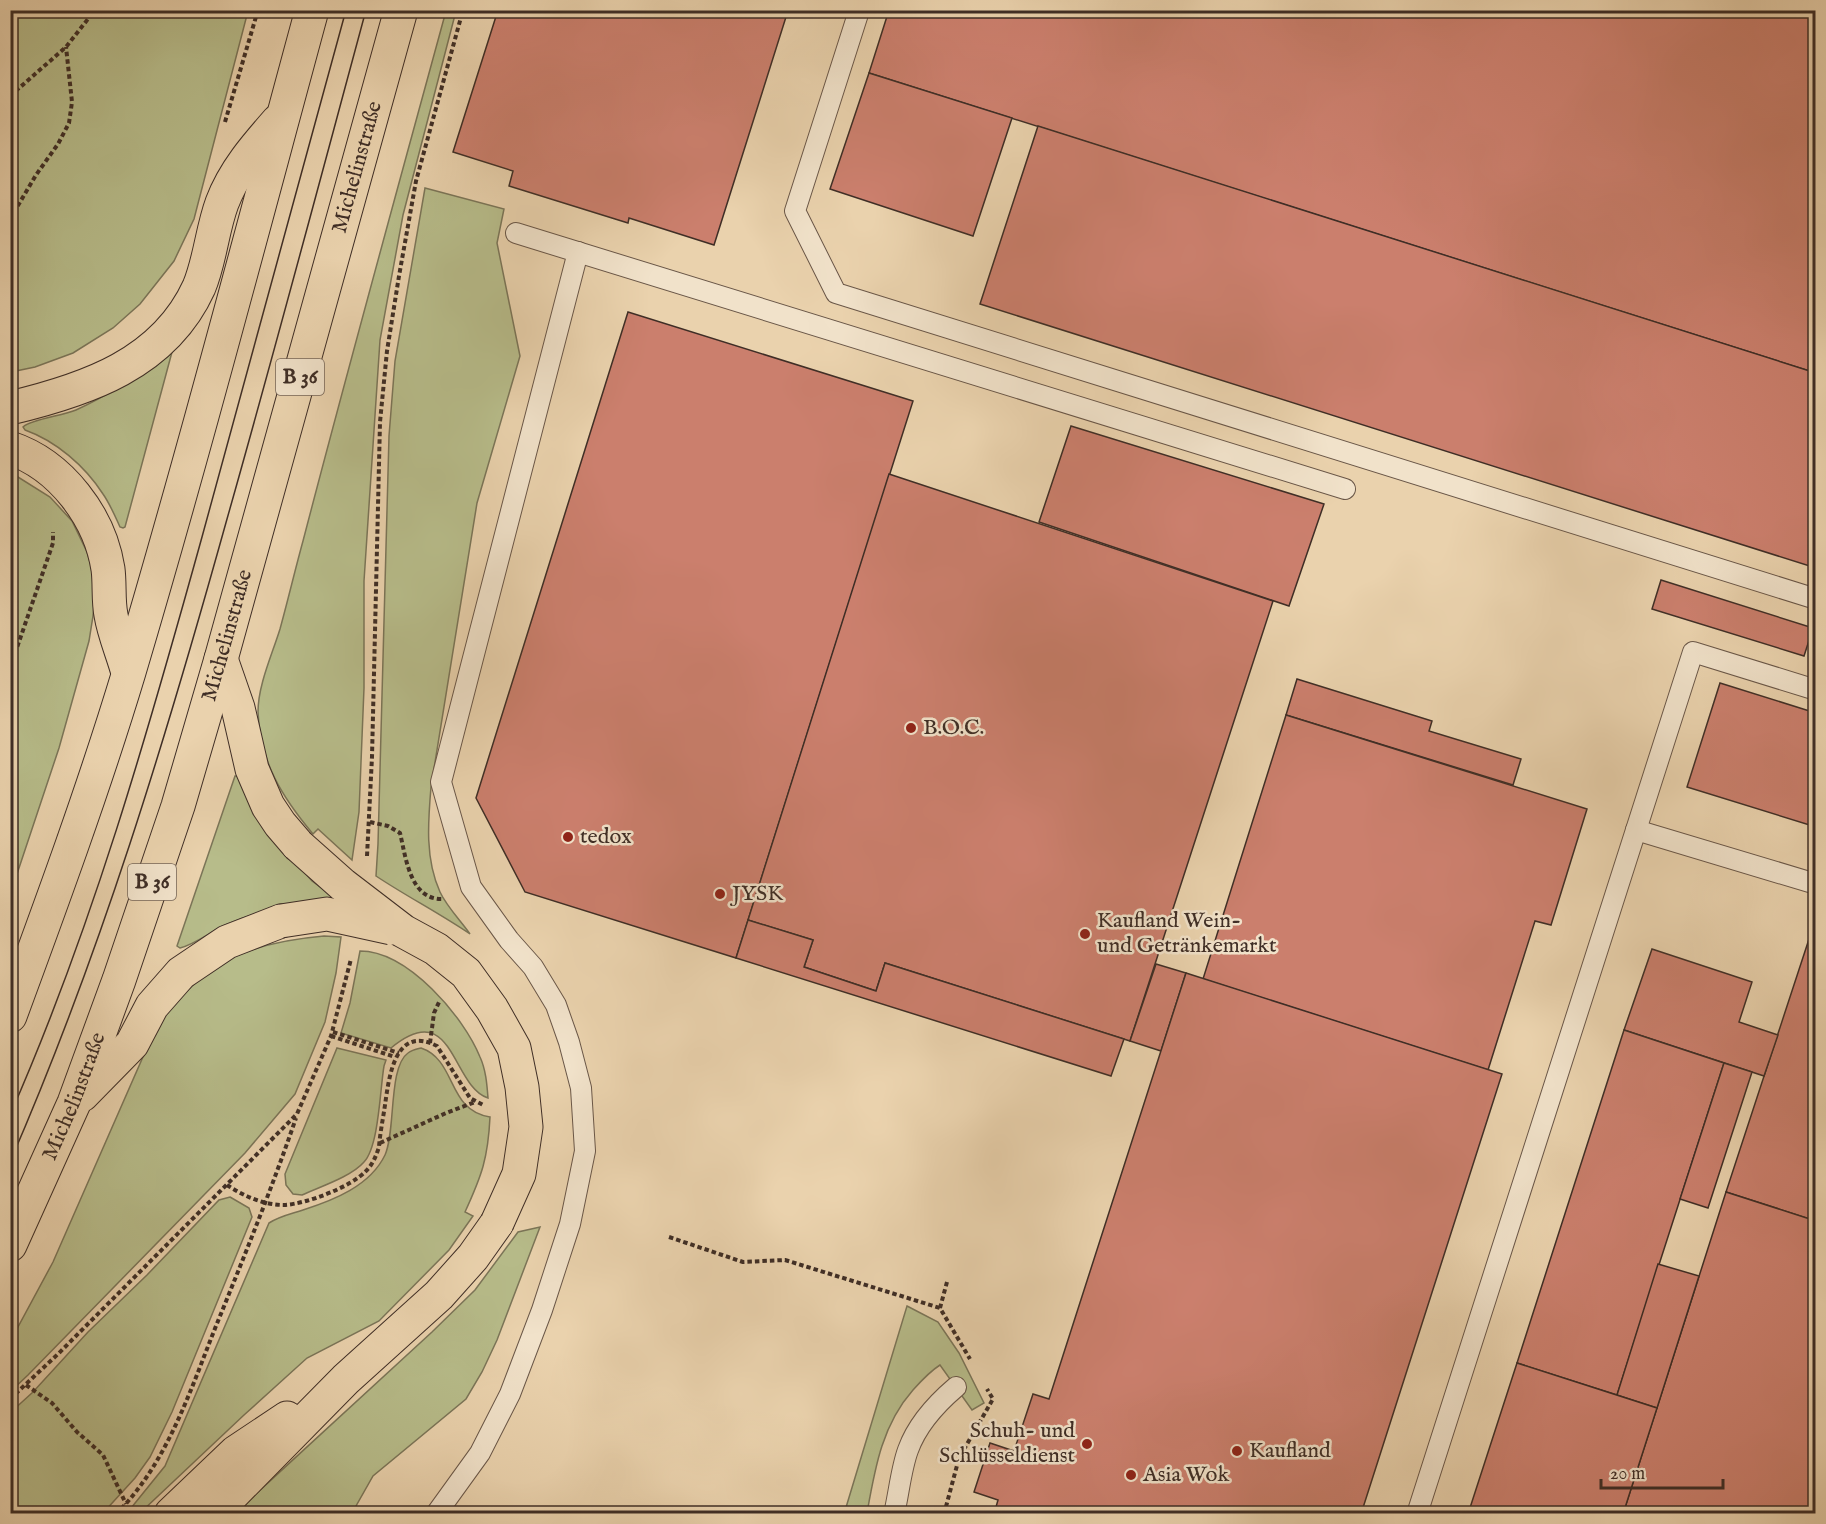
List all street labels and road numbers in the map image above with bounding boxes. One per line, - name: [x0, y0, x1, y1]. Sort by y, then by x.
- street label: Michelinstraße: [326, 98, 389, 236]
- road number: B 36: [276, 359, 324, 395]
- street label: Michelinstraße: [195, 566, 259, 705]
- road number: B 36: [128, 864, 176, 900]
- street label: Michelinstraße: [36, 1029, 113, 1165]

